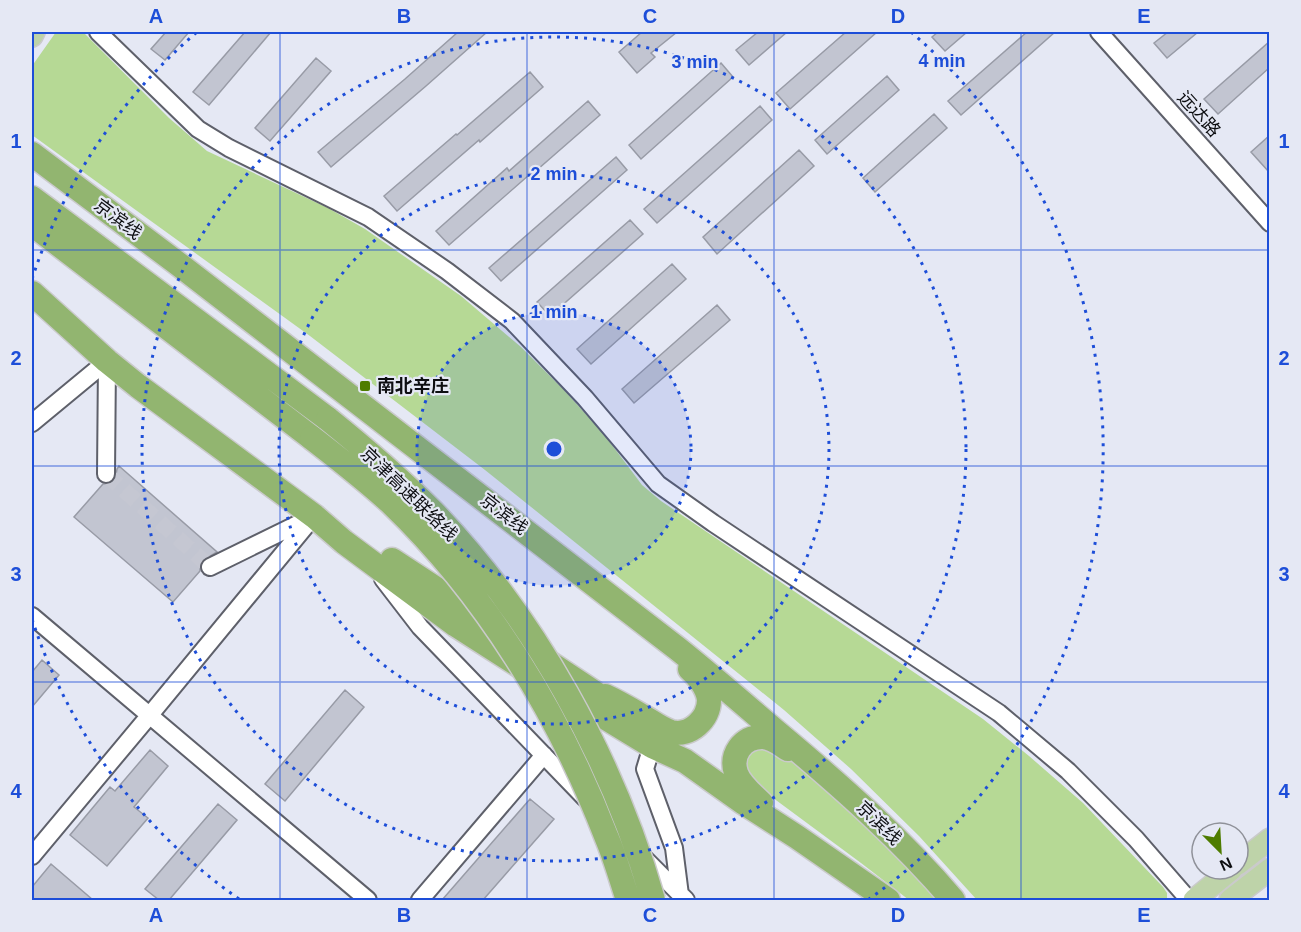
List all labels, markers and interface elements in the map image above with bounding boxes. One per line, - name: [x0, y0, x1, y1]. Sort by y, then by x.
- text: A: [149, 5, 163, 27]
- text: B: [397, 5, 411, 27]
- text: C: [643, 5, 657, 27]
- text: D: [891, 5, 905, 27]
- text: E: [1137, 5, 1151, 27]
- text: 4 min: [918, 51, 966, 71]
- text: 3 min: [671, 52, 719, 72]
- street label: 远达路: [1174, 87, 1224, 141]
- text: 1: [10, 130, 22, 152]
- text: 1: [1278, 130, 1290, 152]
- text: 2 min: [530, 164, 578, 184]
- street label: 京滨线: [90, 195, 146, 243]
- text: 1 min: [530, 302, 578, 322]
- text: 2: [10, 347, 22, 369]
- text: 2: [1278, 347, 1290, 369]
- place label: 南北辛庄: [377, 376, 449, 396]
- marker: 南北辛庄: [358, 379, 372, 393]
- centre of rings: [544, 439, 564, 459]
- street label: 京津高速联络线: [357, 443, 461, 545]
- street label: 京滨线: [477, 489, 531, 539]
- text: 3: [10, 563, 22, 585]
- text: 3: [1278, 563, 1290, 585]
- text: 4: [10, 780, 22, 802]
- text: 4: [1278, 780, 1290, 802]
- street label: 京滨线: [853, 797, 905, 849]
- north arrow: [1190, 821, 1250, 881]
- text: N: [1217, 854, 1235, 874]
- text: A: [149, 904, 163, 926]
- text: B: [397, 904, 411, 926]
- text: C: [643, 904, 657, 926]
- text: D: [891, 904, 905, 926]
- text: E: [1137, 904, 1151, 926]

